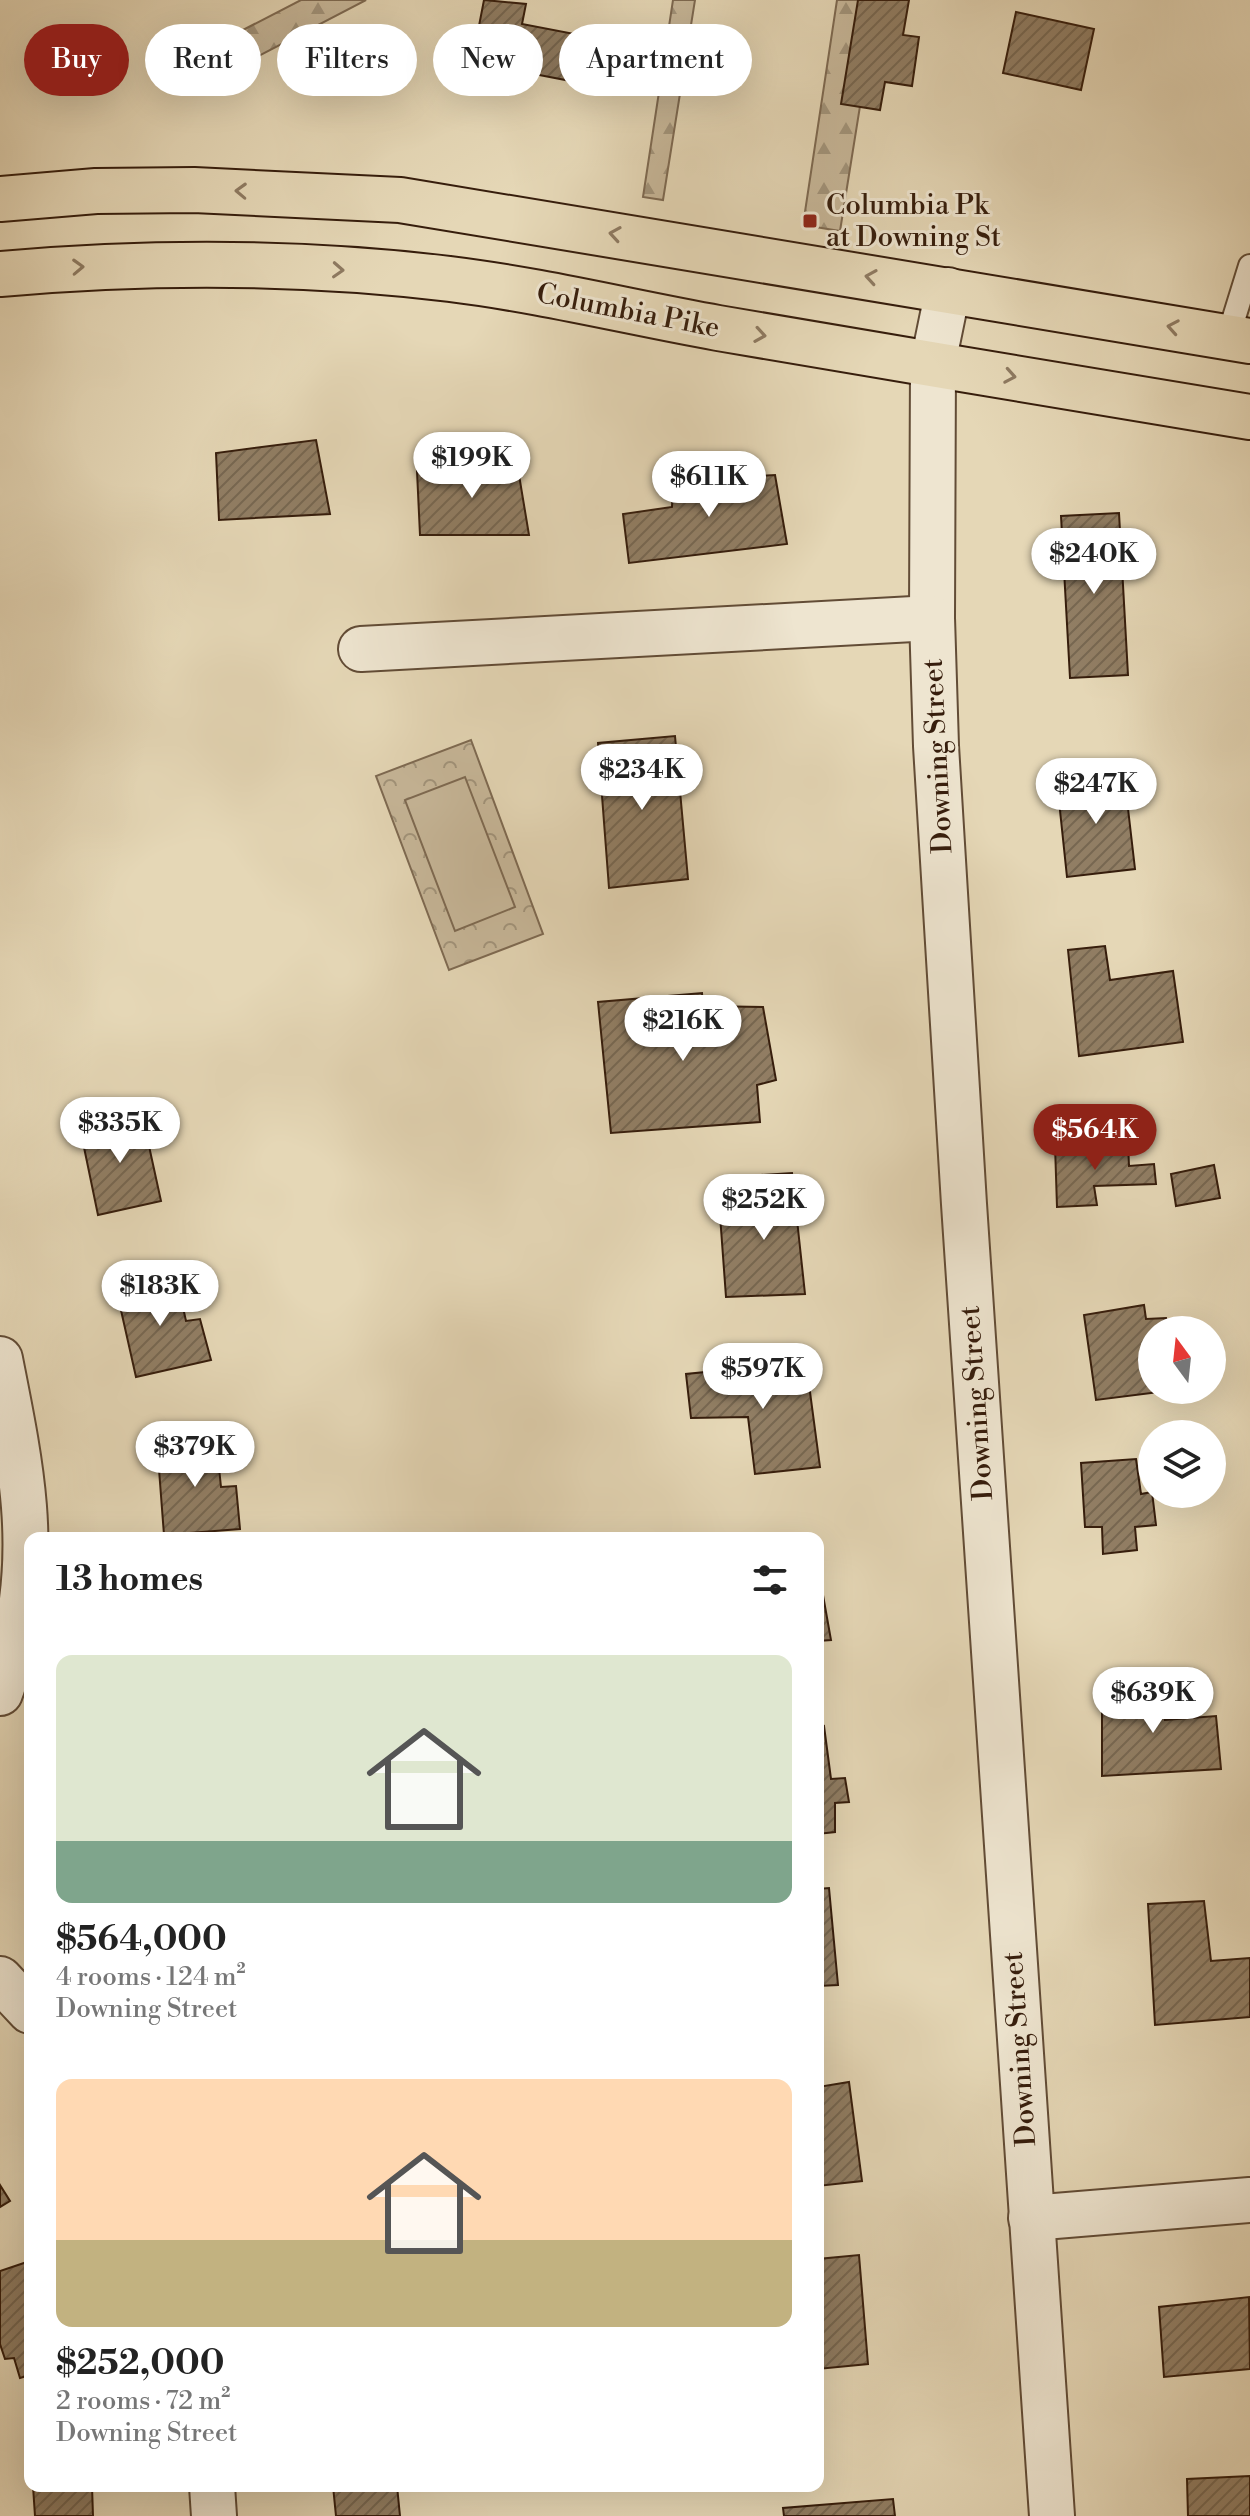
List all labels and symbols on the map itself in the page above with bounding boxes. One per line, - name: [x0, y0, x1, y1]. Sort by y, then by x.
- one-way arrow: [234, 183, 247, 200]
- place label: Columbia Pk at Downing St: [826, 188, 1001, 255]
- marker: Columbia Pk at Downing St: [801, 212, 819, 230]
- one-way arrow: [608, 226, 622, 243]
- one-way arrow: [72, 259, 85, 276]
- one-way arrow: [332, 261, 345, 278]
- one-way arrow: [864, 270, 878, 287]
- street label: Columbia Pike: [533, 276, 723, 346]
- one-way arrow: [1166, 320, 1180, 337]
- one-way arrow: [753, 325, 767, 342]
- one-way arrow: [1003, 367, 1016, 384]
- pin: $199K: [416, 432, 528, 500]
- pin: $611K: [653, 451, 765, 519]
- pin: $240K: [1038, 528, 1150, 596]
- street label: Downing Street: [915, 658, 961, 854]
- pin: $234K: [586, 744, 698, 812]
- pin: $247K: [1040, 758, 1152, 826]
- pin: $216K: [627, 995, 739, 1063]
- pin: $335K: [64, 1097, 176, 1165]
- pin: $564K: [1039, 1104, 1151, 1172]
- pin: $252K: [708, 1174, 820, 1242]
- pin: $183K: [104, 1260, 216, 1328]
- street label: Downing Street: [953, 1304, 1001, 1502]
- north arrow: [1138, 1316, 1226, 1404]
- pin: $597K: [707, 1343, 819, 1411]
- pin: $379K: [139, 1421, 251, 1489]
- pin: $639K: [1097, 1667, 1209, 1735]
- street label: Downing Street: [996, 1950, 1044, 2148]

